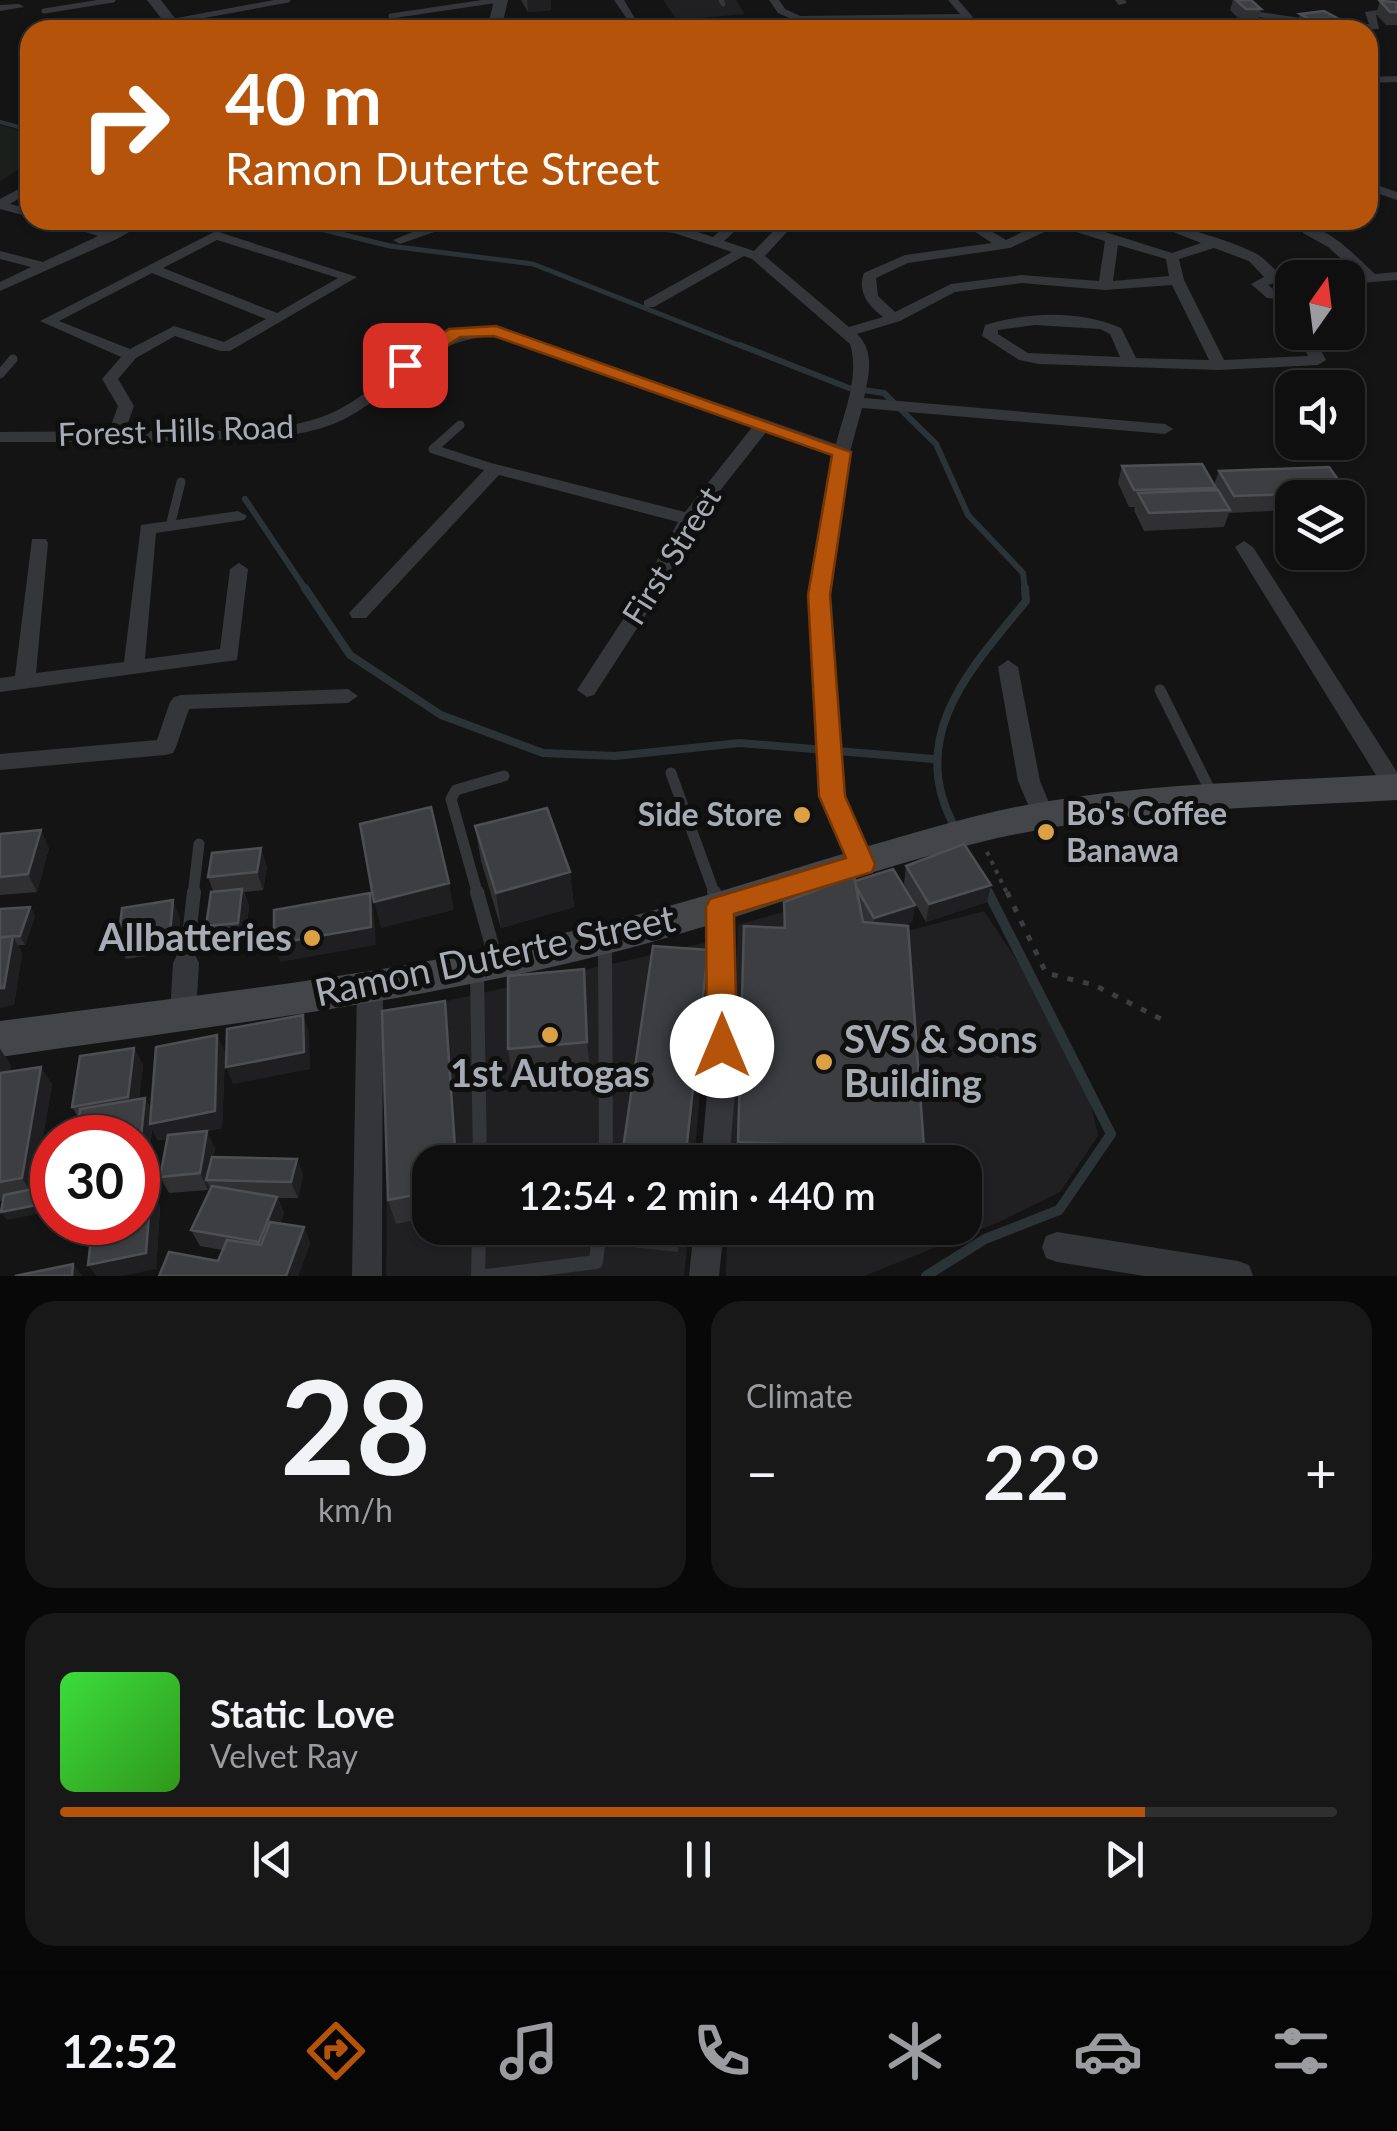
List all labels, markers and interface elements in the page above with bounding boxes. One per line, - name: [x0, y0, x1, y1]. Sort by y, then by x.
- text: 40 m: [225, 56, 382, 140]
- icon: right: [60, 60, 190, 190]
- text: Ramon Duterte Street: [225, 141, 659, 195]
- north arrow: [1275, 260, 1365, 350]
- map controls: [1275, 260, 1365, 570]
- pin: [363, 323, 448, 408]
- icon: arrive: [378, 338, 433, 393]
- button: sound: [1275, 370, 1365, 460]
- street label: Forest Hills Road: [57, 406, 295, 453]
- street label: First Street: [613, 479, 729, 631]
- button: layers: [1275, 480, 1365, 570]
- place label: Bo's Coffee Banawa: [1066, 793, 1227, 869]
- place label: Side Store: [638, 794, 782, 833]
- marker: Side Store: [791, 804, 813, 826]
- marker: Bo's Coffee Banawa: [1035, 821, 1057, 843]
- street label: Ramon Duterte Street: [310, 893, 679, 1015]
- place label: Allbatteries: [98, 913, 292, 959]
- marker: Allbatteries: [301, 927, 323, 949]
- position arrow: [670, 994, 774, 1098]
- place label: SVS & Sons Building: [844, 1015, 1038, 1105]
- marker: 1st Autogas: [539, 1024, 561, 1046]
- place label: 1st Autogas: [450, 1049, 650, 1095]
- marker: SVS & Sons Building: [813, 1051, 835, 1073]
- speed limit sign: 30: [30, 1115, 160, 1245]
- text: 12:54 · 2 min · 440 m: [519, 1172, 875, 1218]
- text: 28: [280, 1347, 431, 1503]
- text: Climate: [746, 1376, 853, 1415]
- text: 22°: [982, 1426, 1101, 1516]
- text: −: [746, 1439, 778, 1505]
- text: +: [1305, 1439, 1337, 1505]
- text: km/h: [318, 1490, 393, 1529]
- text: Static Love: [210, 1690, 395, 1736]
- text: Velvet Ray: [210, 1736, 358, 1775]
- icon: previous: [245, 1832, 300, 1887]
- icon: pause: [671, 1832, 726, 1887]
- icon: next: [1097, 1832, 1152, 1887]
- icon: directions: [301, 2016, 371, 2086]
- icon: music: [494, 2016, 564, 2086]
- icon: phone: [687, 2016, 757, 2086]
- icon: climate: [880, 2016, 950, 2086]
- icon: car: [1073, 2016, 1143, 2086]
- icon: filters: [1266, 2016, 1336, 2086]
- text: 12:52: [62, 2024, 178, 2078]

